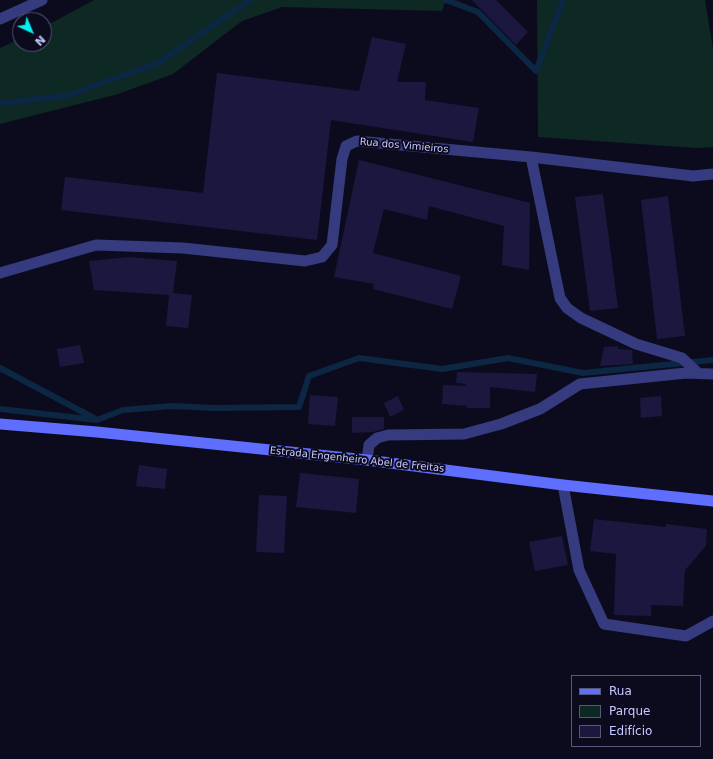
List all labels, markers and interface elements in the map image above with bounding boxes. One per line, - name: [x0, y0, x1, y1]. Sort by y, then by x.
- north arrow: [12, 12, 52, 52]
- text: N: [32, 32, 48, 48]
- street label: Rua dos Vimieiros: [359, 136, 449, 156]
- street label: Estrada Engenheiro Abel de Freitas: [269, 445, 445, 475]
- legend: [571, 675, 701, 747]
- text: Rua: [609, 684, 632, 698]
- text: Parque: [609, 704, 650, 718]
- text: Edifício: [609, 724, 652, 738]

